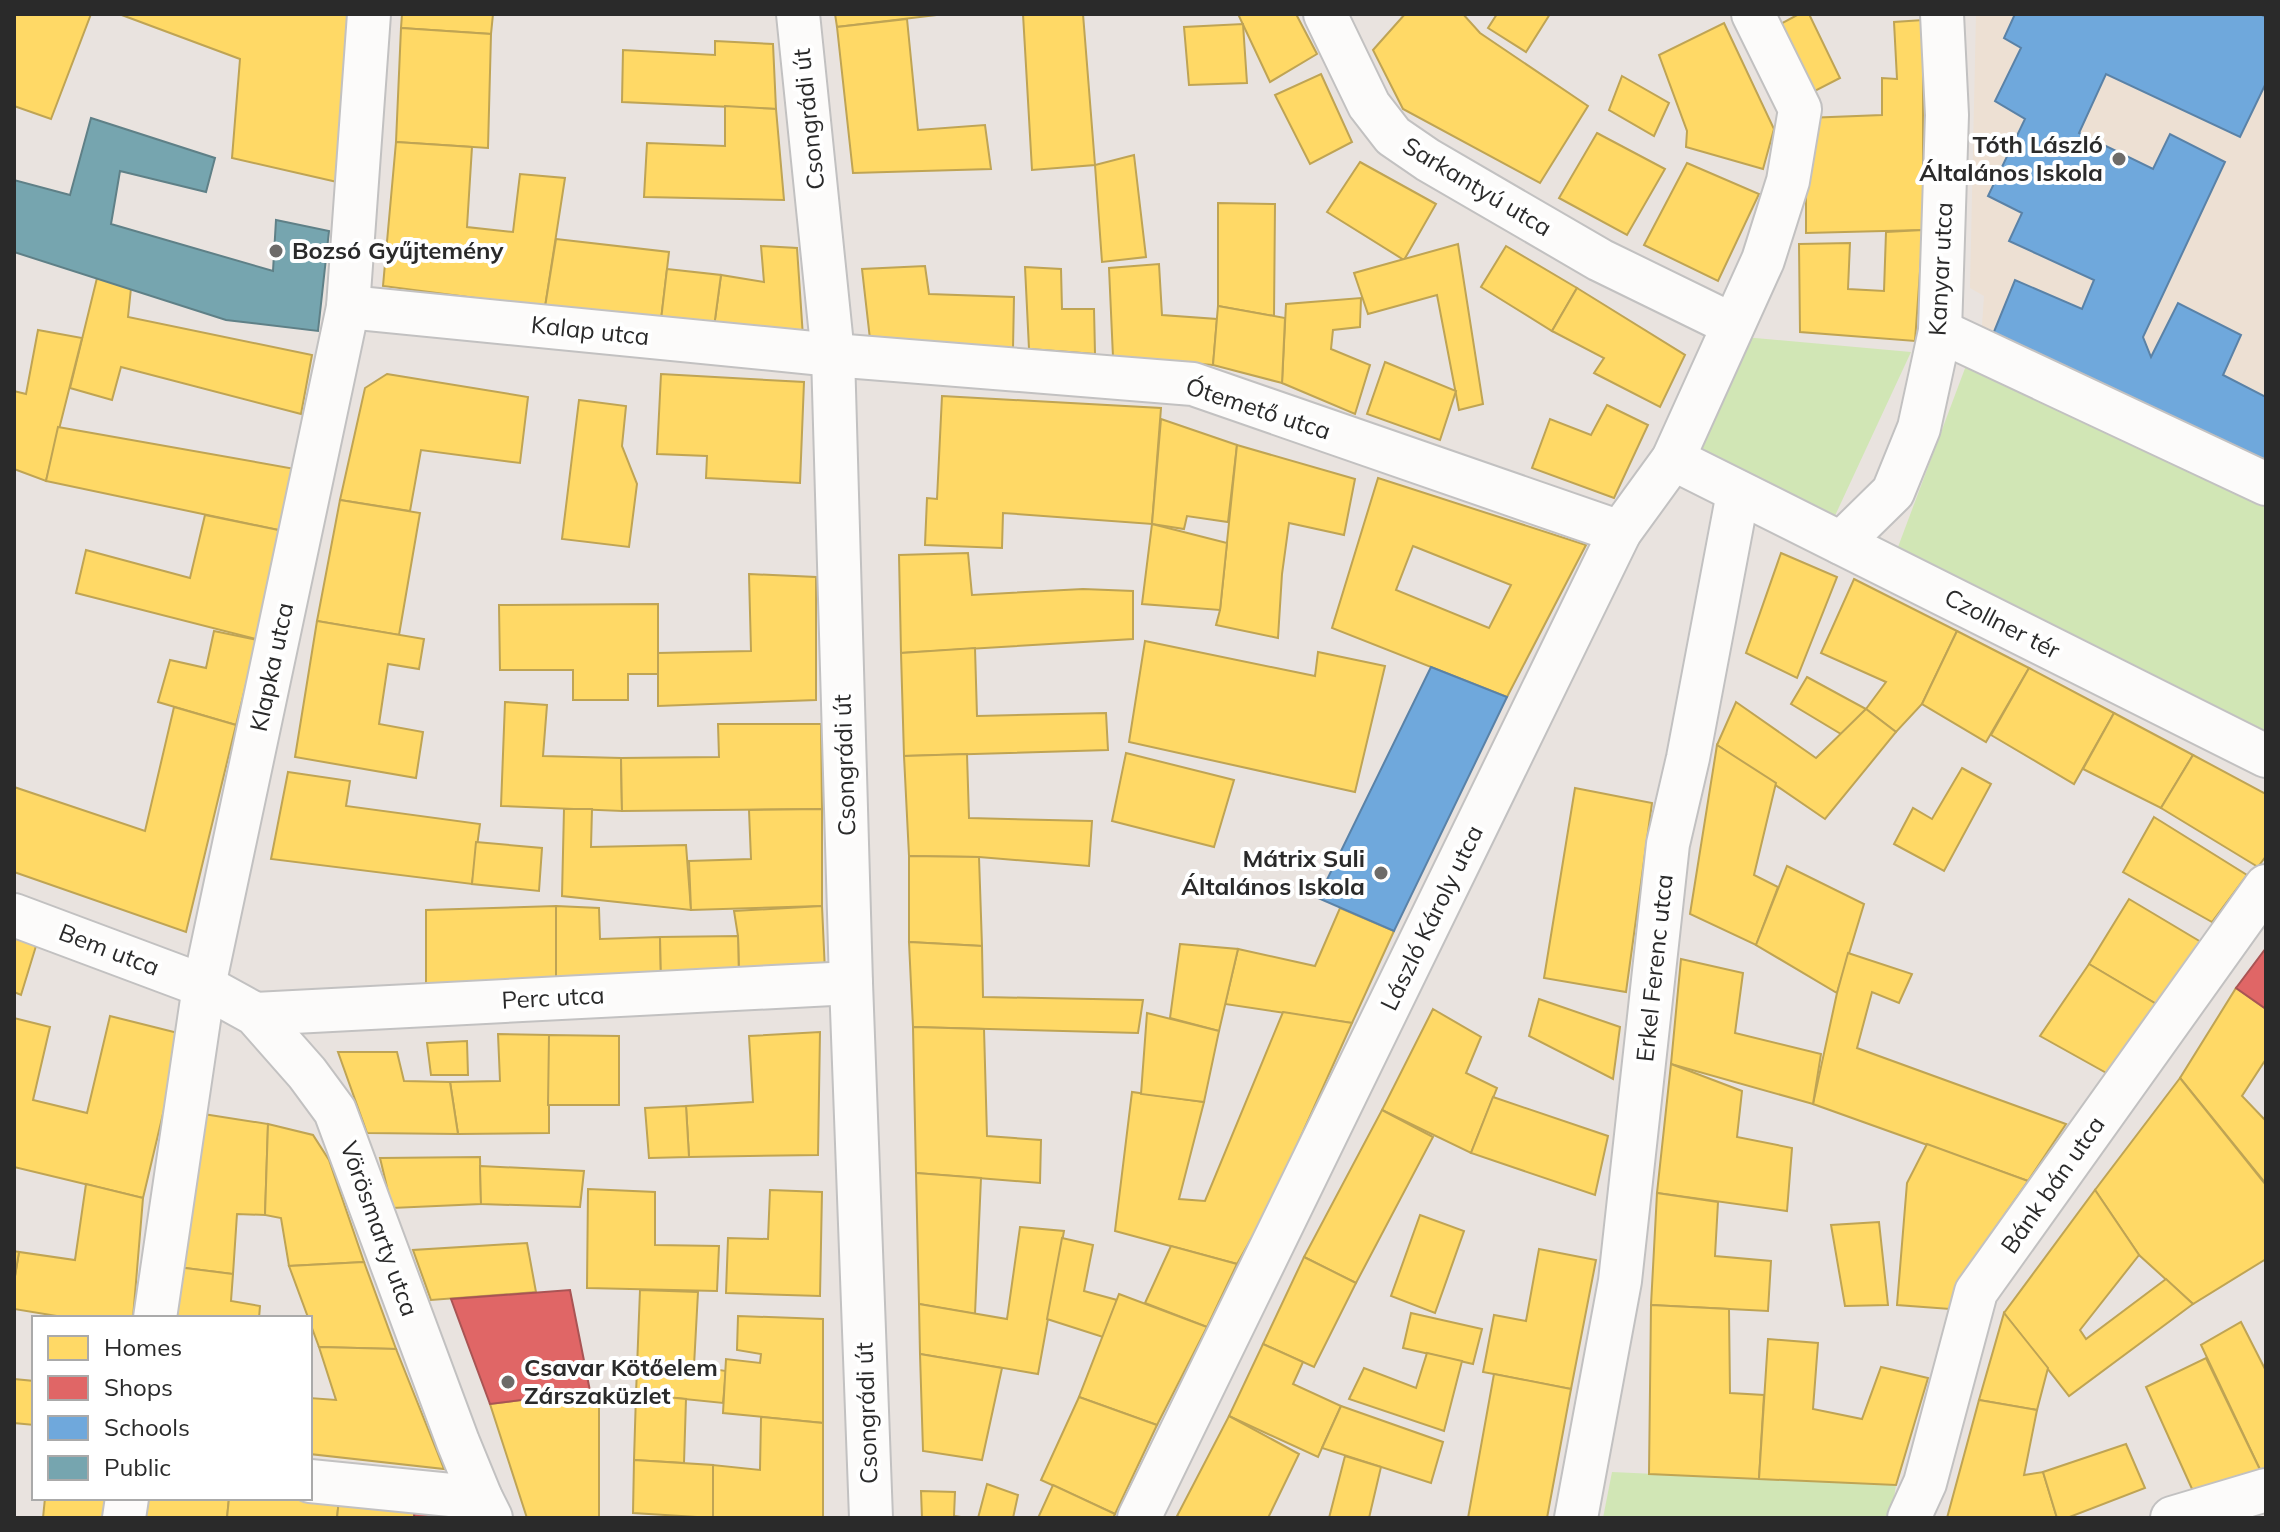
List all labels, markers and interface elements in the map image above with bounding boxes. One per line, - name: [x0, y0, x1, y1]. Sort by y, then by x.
- street label: Csongrádi út: [786, 47, 830, 191]
- place label: Tóth László Általános Iskola: [1919, 129, 2103, 187]
- street label: Sarkantyú utca: [1398, 130, 1557, 242]
- marker: Tóth László Általános Iskola: [2110, 150, 2128, 168]
- street label: Kanyar utca: [1922, 201, 1958, 337]
- place label: Bozsó Gyűjtemény: [292, 235, 504, 265]
- marker: Bozsó Gyűjtemény: [267, 242, 285, 260]
- street label: Kalap utca: [530, 309, 651, 351]
- street label: Ótemető utca: [1182, 371, 1335, 446]
- street label: Czollner tér: [1940, 581, 2065, 665]
- street label: Klapka utca: [243, 600, 299, 734]
- street label: Csongrádi út: [827, 694, 861, 837]
- street label: László Károly utca: [1373, 820, 1489, 1015]
- place label: Mátrix Suli Általános Iskola: [1181, 843, 1365, 901]
- marker: Mátrix Suli Általános Iskola: [1372, 864, 1390, 882]
- street label: Erkel Ferenc utca: [1629, 873, 1679, 1063]
- street label: Bem utca: [55, 916, 164, 982]
- street label: Perc utca: [501, 979, 605, 1015]
- street label: Bánk bán utca: [1994, 1110, 2111, 1259]
- street label: Vörösmarty utca: [334, 1137, 425, 1320]
- legend: [32, 1316, 312, 1500]
- text: Homes: [104, 1332, 182, 1362]
- street label: Csongrádi út: [849, 1342, 883, 1485]
- place label: Csavar Kötőelem Zárszaküzlet: [524, 1352, 718, 1410]
- text: Shops: [104, 1372, 173, 1402]
- marker: Csavar Kötőelem Zárszaküzlet: [499, 1373, 517, 1391]
- text: Schools: [104, 1412, 190, 1442]
- text: Public: [104, 1452, 171, 1482]

